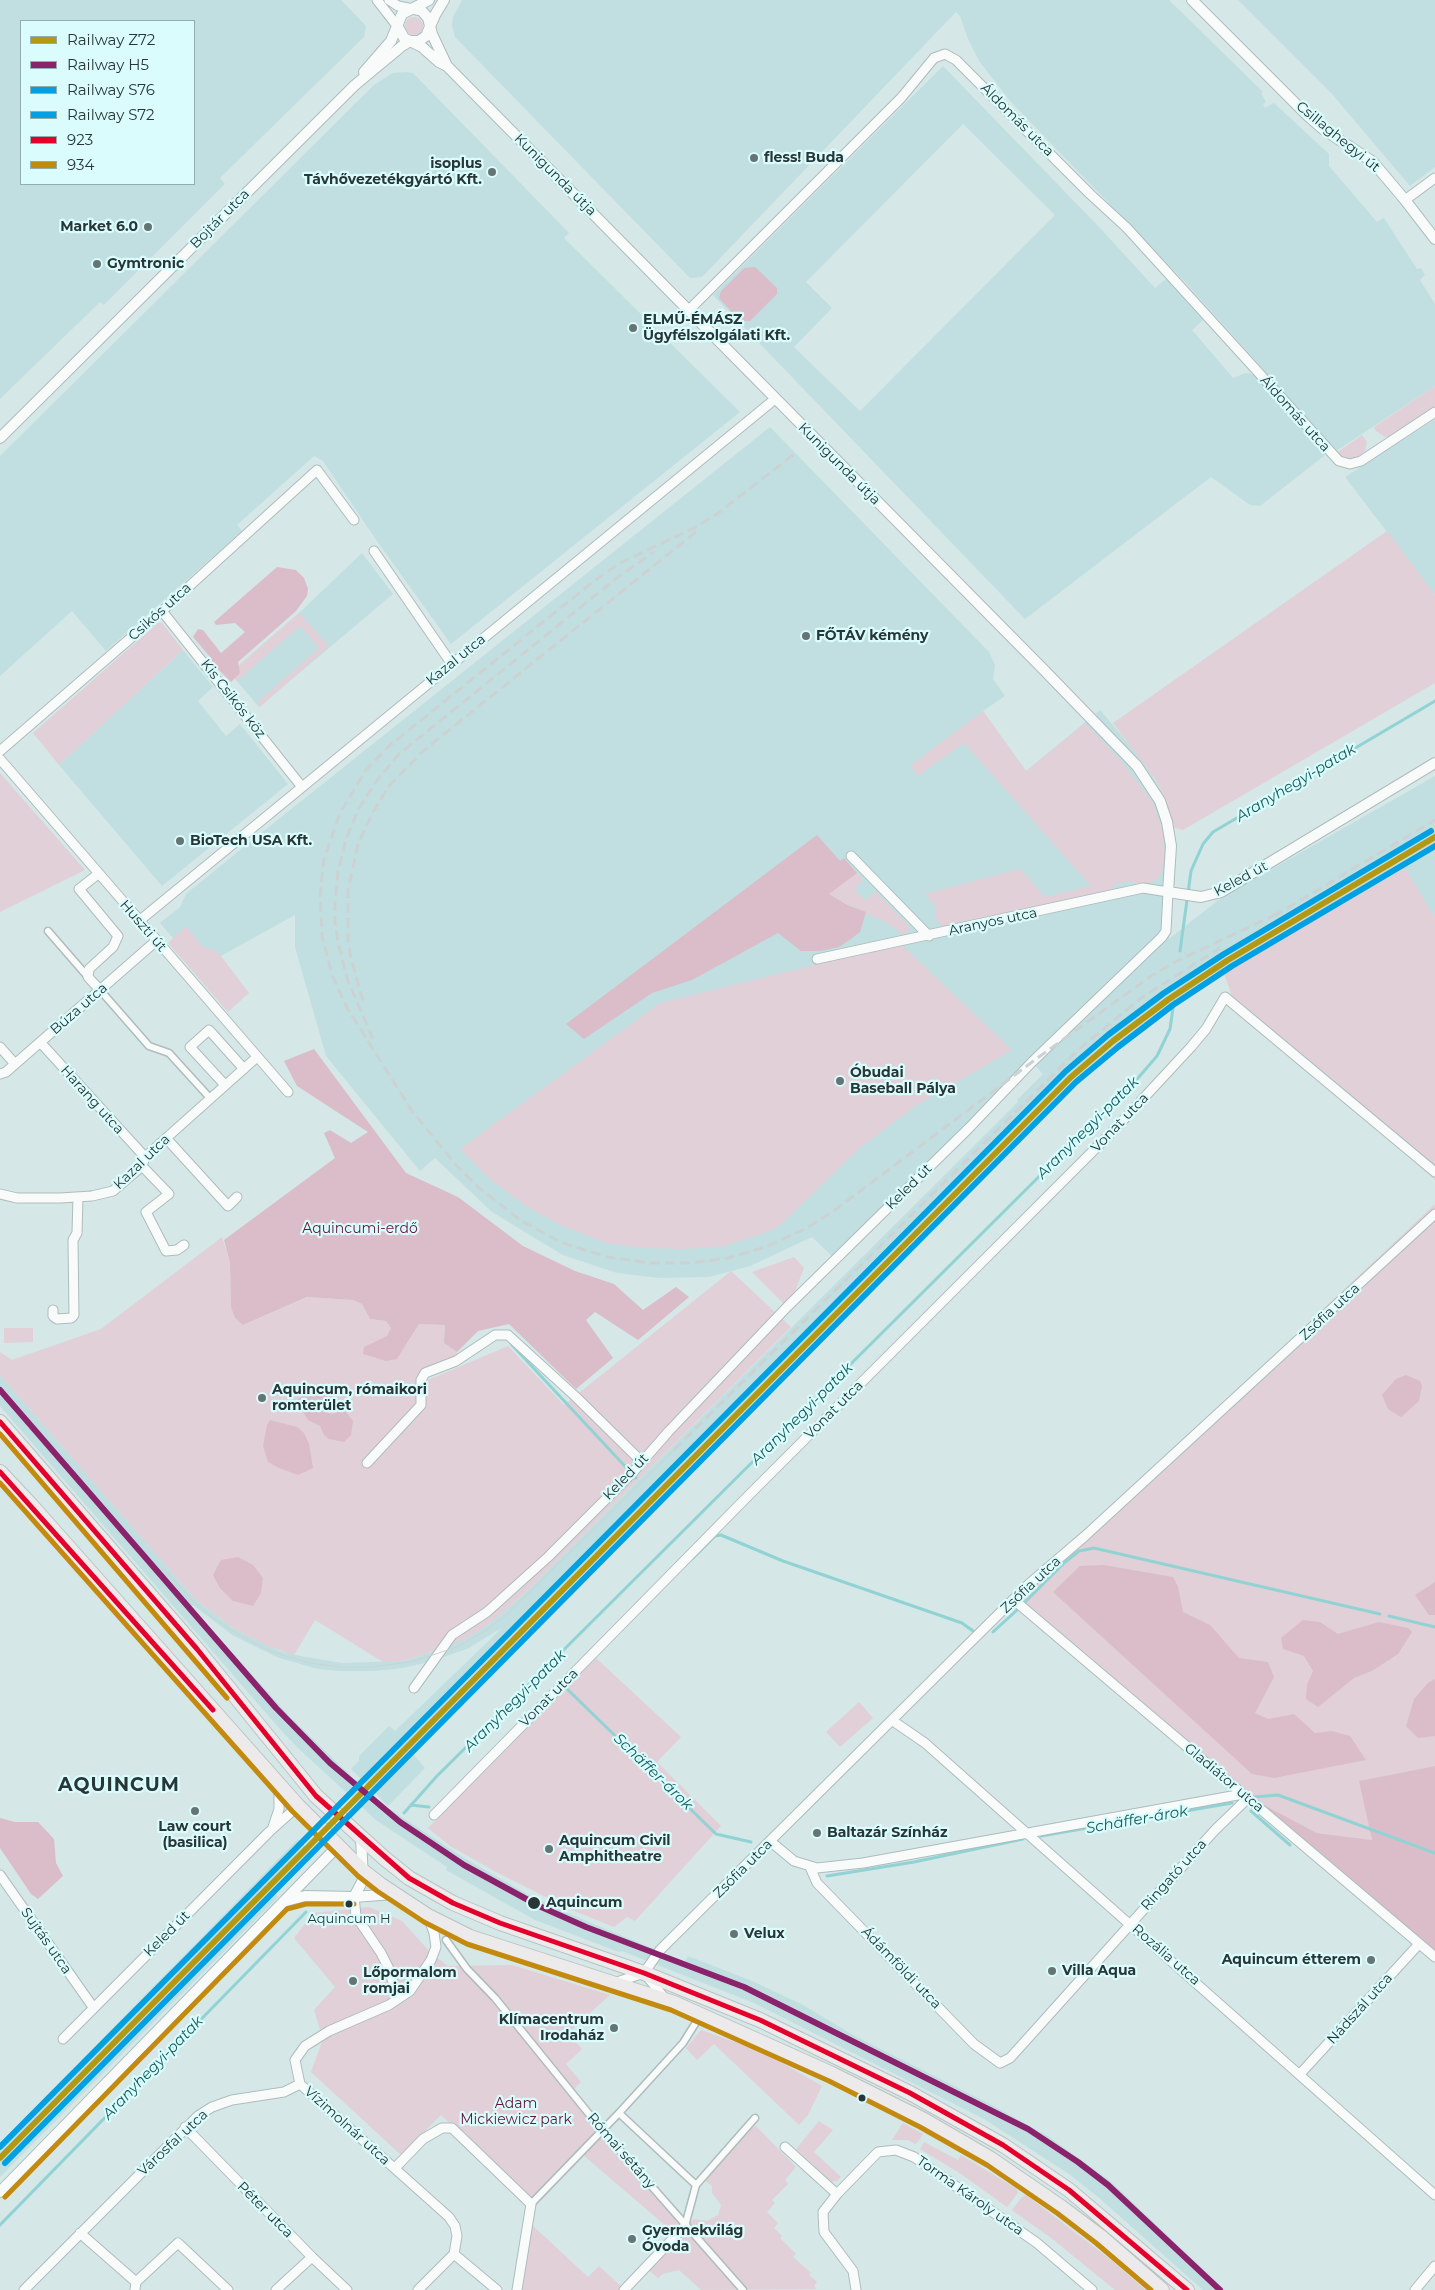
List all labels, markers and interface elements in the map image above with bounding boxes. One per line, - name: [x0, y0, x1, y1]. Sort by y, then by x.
- legend: [20, 20, 195, 185]
- text: Railway Z72: [67, 30, 155, 49]
- text: Railway H5: [67, 55, 149, 74]
- text: Railway S76: [67, 80, 155, 99]
- street label: Áldomás utca: [977, 80, 1057, 160]
- street label: Csillaghegyi út: [1293, 98, 1383, 176]
- text: Railway S72: [67, 105, 155, 124]
- text: 923: [67, 130, 93, 149]
- street label: Kunigunda útja: [510, 130, 600, 220]
- place label: fless! Buda: [764, 150, 844, 166]
- marker: fless! Buda: [748, 152, 760, 164]
- text: 934: [67, 155, 94, 174]
- place label: isoplus Távhővezetékgyártó Kft.: [304, 156, 482, 188]
- marker: isoplus Távhővezetékgyártó Kft.: [486, 166, 498, 178]
- street label: Bojtár utca: [187, 186, 253, 252]
- place label: Market 6.0: [60, 219, 138, 235]
- marker: Market 6.0: [142, 221, 154, 233]
- place label: Gymtronic: [107, 256, 184, 272]
- marker: Gymtronic: [91, 258, 103, 270]
- place label: ELMŰ-ÉMÁSZ Ügyfélszolgálati Kft.: [643, 312, 790, 344]
- marker: ELMŰ-ÉMÁSZ Ügyfélszolgálati Kft.: [627, 322, 639, 334]
- street label: Áldomás utca: [1256, 372, 1334, 456]
- street label: Kunigunda útja: [794, 419, 884, 509]
- street label: Csikós utca: [125, 579, 195, 645]
- place label: FŐTÁV kémény: [816, 628, 928, 644]
- marker: FŐTÁV kémény: [800, 630, 812, 642]
- street label: Kazal utca: [423, 631, 489, 689]
- street label: Kis Csikós köz: [197, 656, 269, 742]
- water label: Aranyhegyi-patak: [1233, 740, 1359, 826]
- place label: BioTech USA Kft.: [190, 833, 312, 849]
- marker: BioTech USA Kft.: [174, 835, 186, 847]
- street label: Keled út: [1211, 858, 1271, 900]
- street label: Huszti út: [116, 897, 170, 955]
- street label: Aranyos utca: [947, 904, 1039, 940]
- street label: Búza utca: [47, 980, 111, 1038]
- street label: Harang utca: [57, 1062, 127, 1138]
- place label: Óbudai Baseball Pálya: [850, 1065, 956, 1098]
- water label: Aranyhegyi-patak: [1033, 1073, 1143, 1183]
- marker: Óbudai Baseball Pálya: [834, 1075, 846, 1087]
- street label: Vonat utca: [1088, 1090, 1152, 1156]
- street label: Kazal utca: [110, 1131, 174, 1193]
- street label: Keled út: [882, 1160, 936, 1214]
- park label: Aquincumi-erdő: [302, 1221, 418, 1237]
- street label: Zsófia utca: [1296, 1280, 1364, 1344]
- water label: Aranyhegyi-patak: [747, 1359, 857, 1469]
- street label: Vonat utca: [801, 1377, 867, 1443]
- place label: Aquincum, rómaikori romterület: [272, 1382, 427, 1414]
- marker: Aquincum, rómaikori romterület: [256, 1392, 268, 1404]
- street label: Keled út: [600, 1450, 652, 1504]
- street label: Zsófia utca: [997, 1553, 1065, 1617]
- water label: Aranyhegyi-patak: [460, 1646, 570, 1756]
- street label: Vonat utca: [516, 1665, 582, 1731]
- water label: Schäffer-árok: [610, 1730, 696, 1814]
- street label: Gladiátor utca: [1181, 1740, 1267, 1816]
- district label: AQUINCUM: [57, 1774, 181, 1796]
- water label: Schäffer-árok: [1085, 1802, 1189, 1838]
- marker: Law court (basilica): [189, 1805, 201, 1817]
- place label: Law court (basilica): [158, 1819, 232, 1851]
- place label: Baltazár Színház: [827, 1825, 948, 1841]
- marker: Baltazár Színház: [811, 1827, 823, 1839]
- place label: Aquincum Civil Amphitheatre: [559, 1833, 671, 1865]
- street label: Zsófia utca: [710, 1836, 776, 1902]
- street label: Ringató utca: [1138, 1836, 1210, 1914]
- marker: Aquincum Civil Amphitheatre: [543, 1843, 555, 1855]
- marker: Aquincum: [526, 1895, 542, 1911]
- place label: Aquincum: [546, 1895, 622, 1911]
- marker: Aquincum H: [344, 1899, 354, 1909]
- street label: Sujtás utca: [17, 1905, 75, 1977]
- street label: Keled út: [140, 1907, 194, 1961]
- place label: Aquincum H: [308, 1911, 390, 1927]
- street label: Rozália utca: [1129, 1921, 1203, 1989]
- street label: Ádámföldi utca: [858, 1923, 944, 2013]
- place label: Velux: [744, 1926, 785, 1942]
- marker: Velux: [728, 1928, 740, 1940]
- place label: Aquincum étterem: [1222, 1952, 1361, 1968]
- marker: Aquincum étterem: [1365, 1954, 1377, 1966]
- place label: Villa Aqua: [1062, 1963, 1136, 1979]
- place label: Lőpormalom romjai: [363, 1965, 457, 1998]
- marker: Villa Aqua: [1046, 1965, 1058, 1977]
- street label: Nádszál utca: [1324, 1970, 1396, 2048]
- marker: Lőpormalom romjai: [347, 1975, 359, 1987]
- place label: Klímacentrum Irodaház: [499, 2012, 604, 2044]
- water label: Aranyhegyi-patak: [99, 2013, 207, 2123]
- marker: Klímacentrum Irodaház: [608, 2022, 620, 2034]
- street label: Vízimolnár utca: [301, 2083, 393, 2169]
- unlabelled marker: [857, 2093, 867, 2103]
- park label: Adam Mickiewicz park: [460, 2096, 572, 2128]
- street label: Városfal utca: [135, 2106, 211, 2180]
- street label: Római sétány: [583, 2110, 659, 2192]
- street label: Torma Károly utca: [913, 2153, 1027, 2239]
- street label: Péter utca: [233, 2178, 297, 2242]
- place label: Gyermekvilág Óvoda: [642, 2223, 743, 2256]
- marker: Gyermekvilág Óvoda: [626, 2233, 638, 2245]

